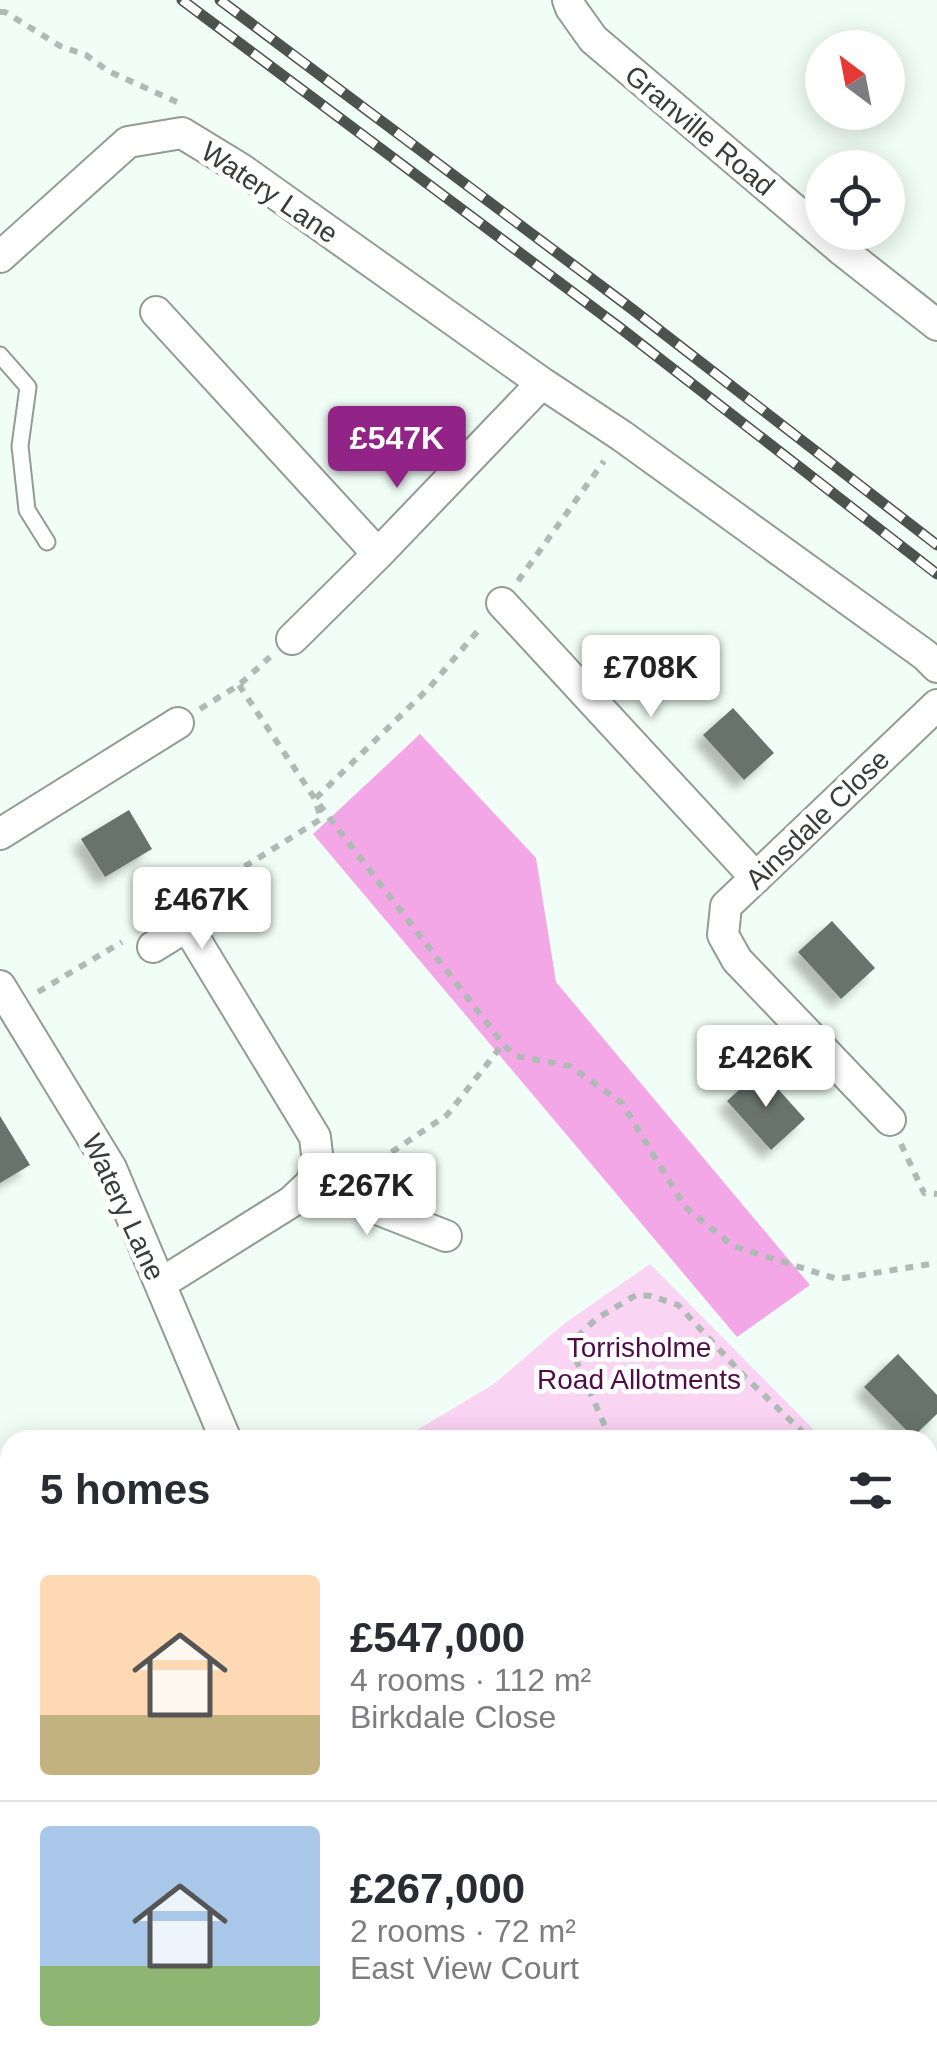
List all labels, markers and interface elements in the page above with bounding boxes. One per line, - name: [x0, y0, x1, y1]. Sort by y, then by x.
- north arrow: [805, 30, 905, 130]
- map controls: [805, 30, 905, 250]
- street label: Granville Road: [619, 59, 781, 202]
- street label: Watery Lane: [196, 135, 344, 249]
- button: locate: [805, 150, 905, 250]
- pin: £547K: [327, 406, 467, 491]
- text: £547K: [350, 420, 444, 456]
- pin: £708K: [581, 635, 721, 720]
- text: £708K: [604, 649, 698, 685]
- street label: Ainsdale Close: [739, 743, 895, 895]
- pin: £467K: [132, 867, 272, 952]
- text: £467K: [155, 881, 249, 917]
- pin: £426K: [696, 1025, 836, 1110]
- text: £426K: [719, 1039, 813, 1075]
- street label: Watery Lane: [76, 1129, 171, 1285]
- pin: £267K: [297, 1153, 437, 1238]
- text: £267K: [320, 1167, 414, 1203]
- park label: Torrisholme Road Allotments: [537, 1332, 741, 1395]
- icon: filters: [843, 1463, 898, 1518]
- text: 5 homes: [40, 1466, 210, 1513]
- text: £547,000: [350, 1614, 525, 1661]
- icon: home: [120, 1615, 240, 1735]
- text: 4 rooms · 112 m²: [350, 1662, 591, 1698]
- text: Birkdale Close: [350, 1699, 556, 1735]
- text: £267,000: [350, 1865, 525, 1912]
- icon: home: [120, 1866, 240, 1986]
- text: 2 rooms · 72 m²: [350, 1913, 576, 1949]
- text: East View Court: [350, 1950, 579, 1986]

